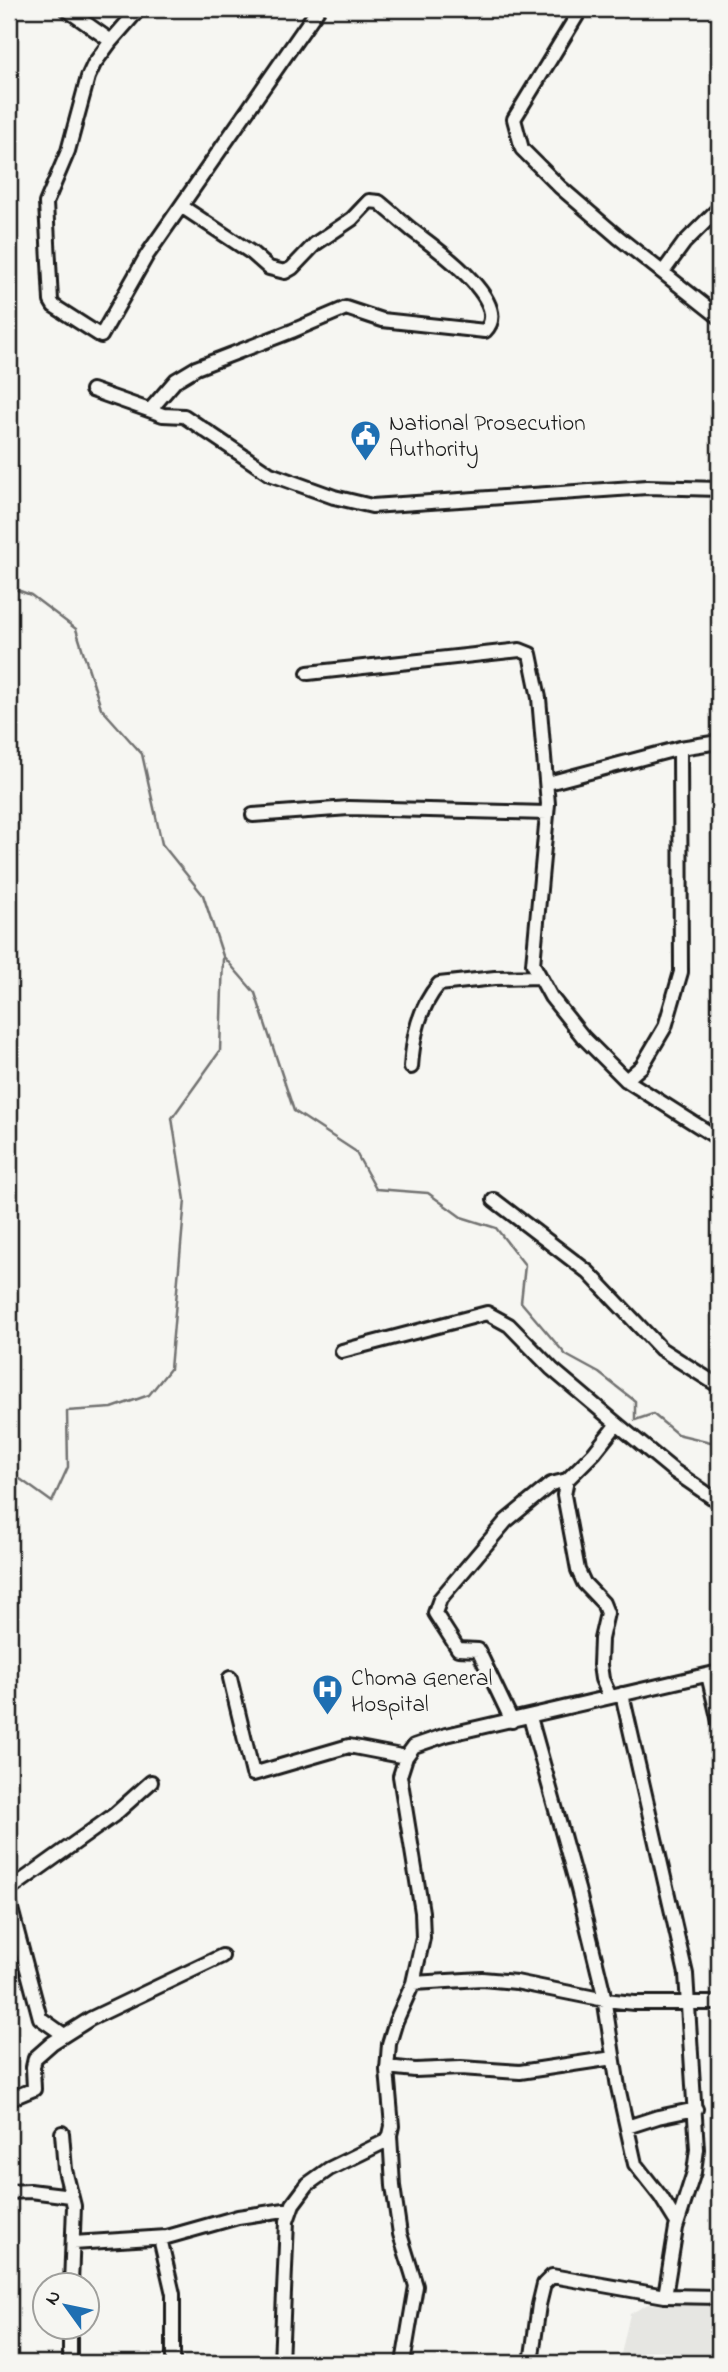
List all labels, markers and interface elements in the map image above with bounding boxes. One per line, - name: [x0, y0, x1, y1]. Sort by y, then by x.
- place label: National Prosecution Authority: [389, 408, 586, 469]
- public building icon: National Prosecution Authority: [349, 418, 383, 462]
- place label: Choma General Hospital: [351, 1663, 492, 1722]
- hospital icon: Choma General Hospital: [311, 1673, 345, 1717]
- north arrow: [32, 2270, 102, 2340]
- text: N: [39, 2285, 69, 2311]

